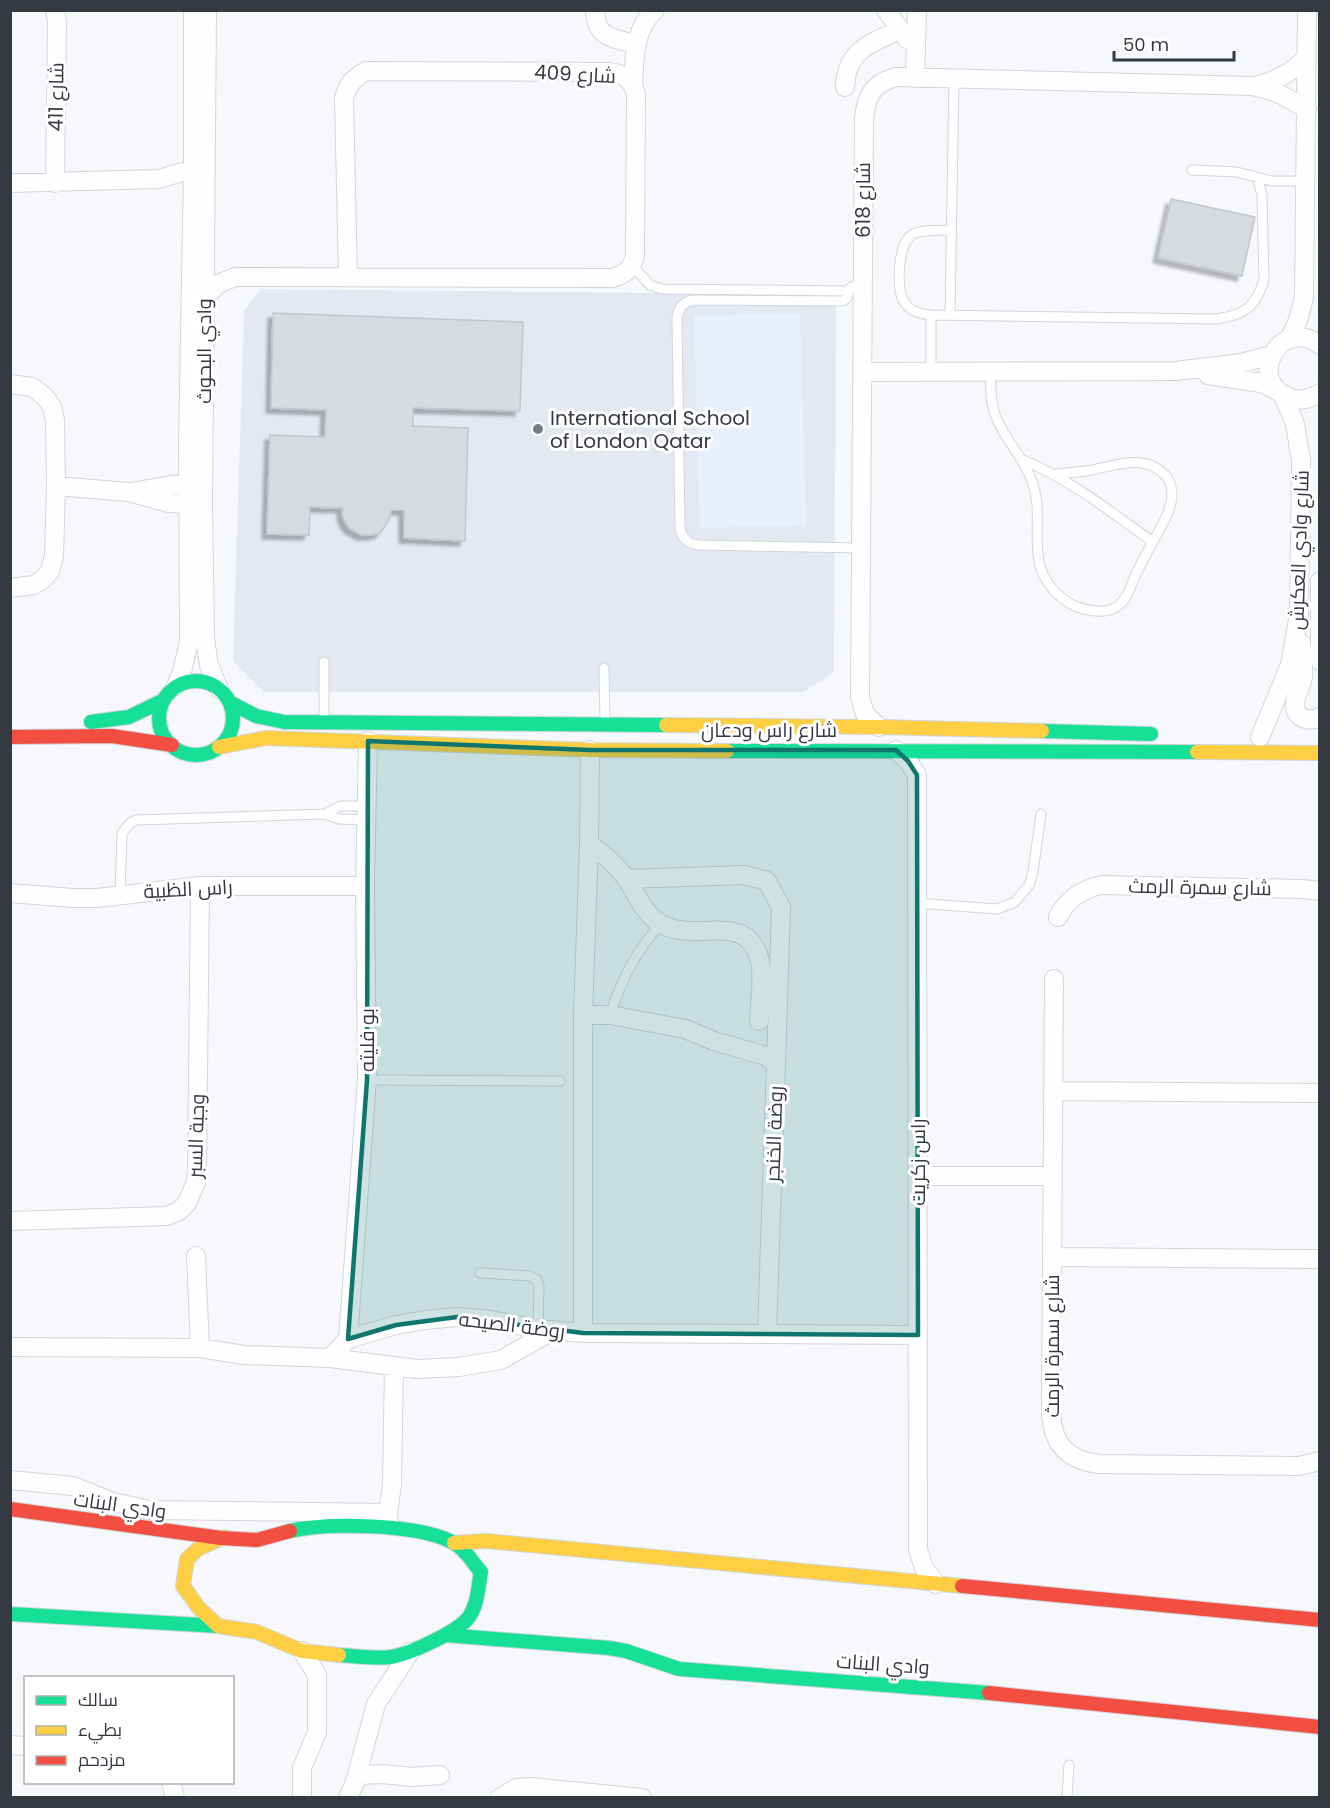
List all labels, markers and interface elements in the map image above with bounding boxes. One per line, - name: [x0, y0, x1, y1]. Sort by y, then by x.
- scale bar: [1114, 24, 1234, 62]
- text: 50 m: [1123, 32, 1169, 57]
- street label: شارع 409: [533, 58, 617, 90]
- street label: شارع 411: [41, 62, 71, 132]
- street label: شارع 618: [849, 162, 877, 238]
- street label: وادي البحوث: [190, 298, 220, 404]
- place label: International School of London Qatar: [550, 404, 750, 455]
- marker: International School of London Qatar: [531, 422, 545, 436]
- street label: شارع وادي العكرش: [1282, 469, 1318, 631]
- street label: شارع راس ودعان: [701, 716, 837, 744]
- street label: شارع سمرة الرمث: [1128, 872, 1272, 902]
- street label: راس الظبية: [143, 873, 233, 905]
- street label: بو فليته: [353, 1008, 381, 1072]
- street label: روضة الخنجر: [758, 1085, 790, 1184]
- street label: وجبة السبر: [180, 1093, 211, 1180]
- street label: راس زكريت: [904, 1118, 932, 1206]
- street label: شارع سمرة الرمث: [1038, 1274, 1066, 1418]
- street label: روضة الصيحه: [457, 1305, 567, 1345]
- street label: وادي البنات: [71, 1485, 168, 1527]
- street label: وادي البنات: [835, 1647, 931, 1683]
- legend: [24, 1676, 234, 1784]
- text: سالك: [78, 1687, 118, 1712]
- text: بطيء: [78, 1717, 122, 1744]
- text: مزدحم: [78, 1747, 126, 1772]

